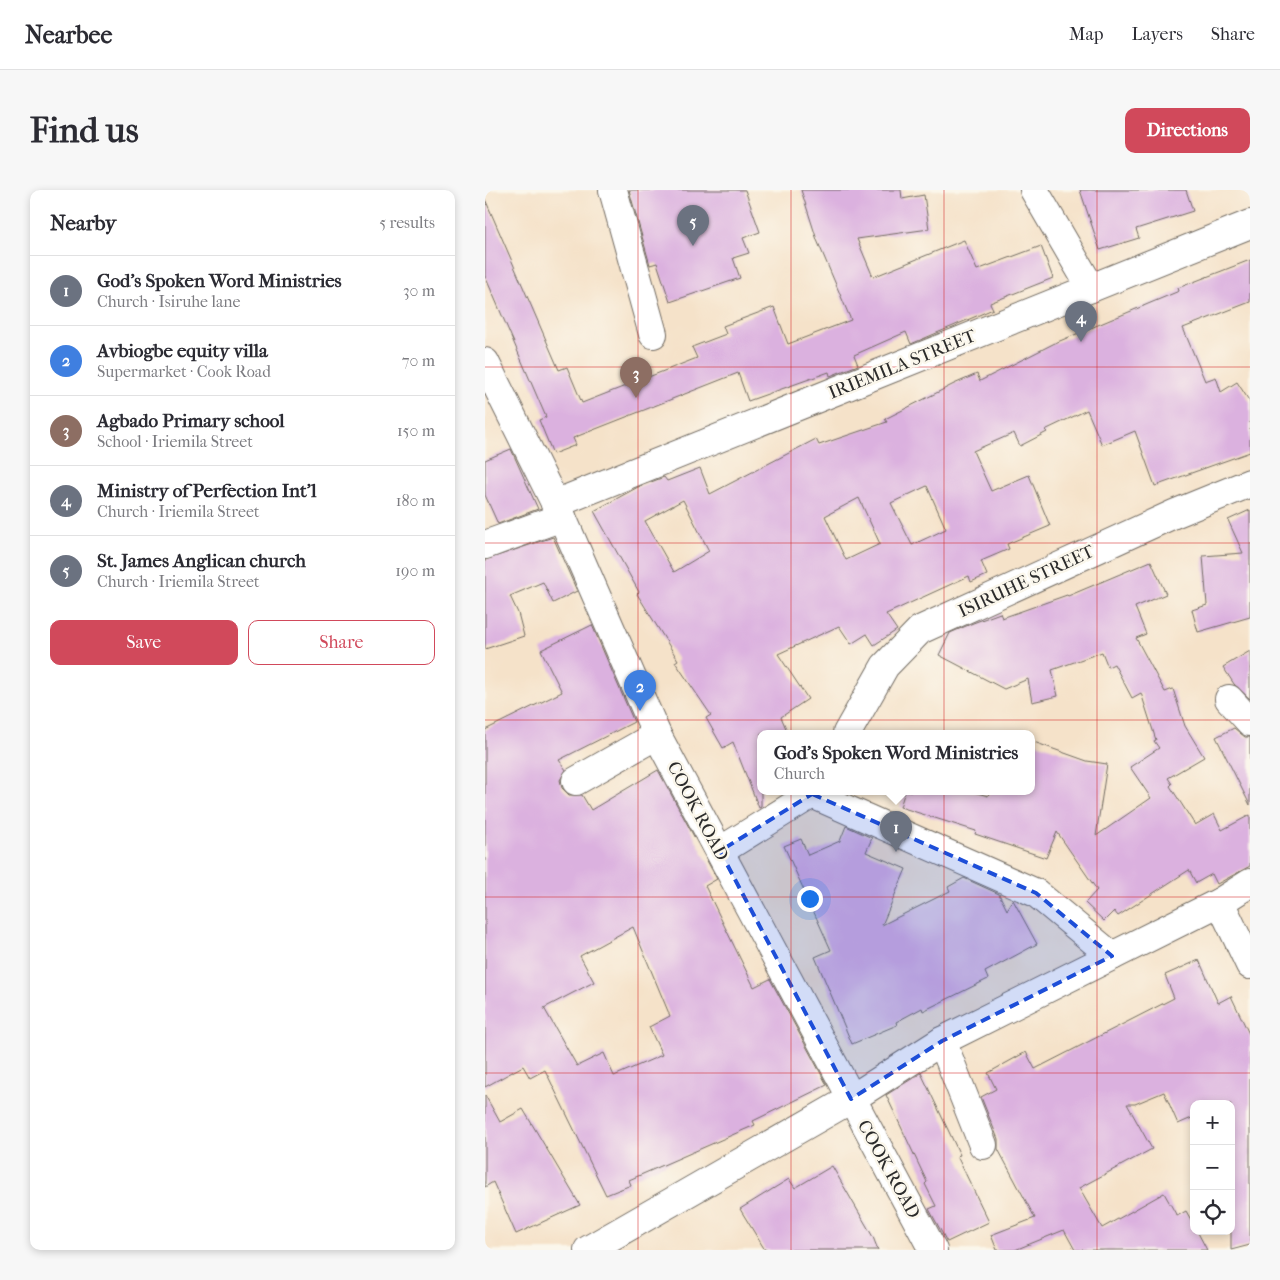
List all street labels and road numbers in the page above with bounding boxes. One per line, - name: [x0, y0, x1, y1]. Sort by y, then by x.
- street label: IRIEMILA STREET: [826, 325, 980, 404]
- street label: ISIRUHE STREET: [955, 540, 1098, 622]
- street label: COOK ROAD: [663, 758, 732, 864]
- street label: COOK ROAD: [853, 1116, 924, 1222]

